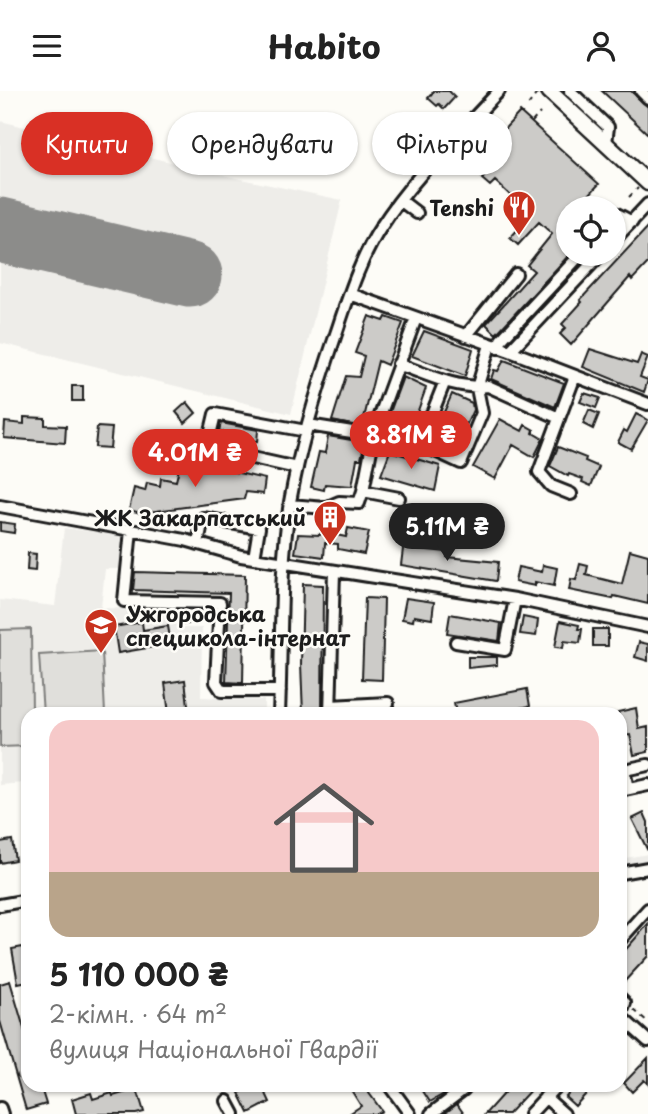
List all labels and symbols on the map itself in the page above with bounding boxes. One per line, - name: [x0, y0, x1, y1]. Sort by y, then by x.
- restaurant icon: Tenshi: [500, 188, 538, 237]
- place label: Tenshi: [429, 191, 494, 223]
- pin: 8.81M ₴: [346, 411, 476, 471]
- pin: 4.01M ₴: [130, 429, 260, 489]
- building icon: ЖК Закарпатський: [311, 498, 349, 547]
- place label: ЖК Закарпатський: [94, 501, 306, 533]
- pin: 5.11M ₴: [382, 503, 512, 563]
- place label: Ужгородська спецшкола-інтернат: [126, 597, 351, 653]
- school or university icon: Ужгородська спецшкола-інтернат: [82, 606, 120, 655]

